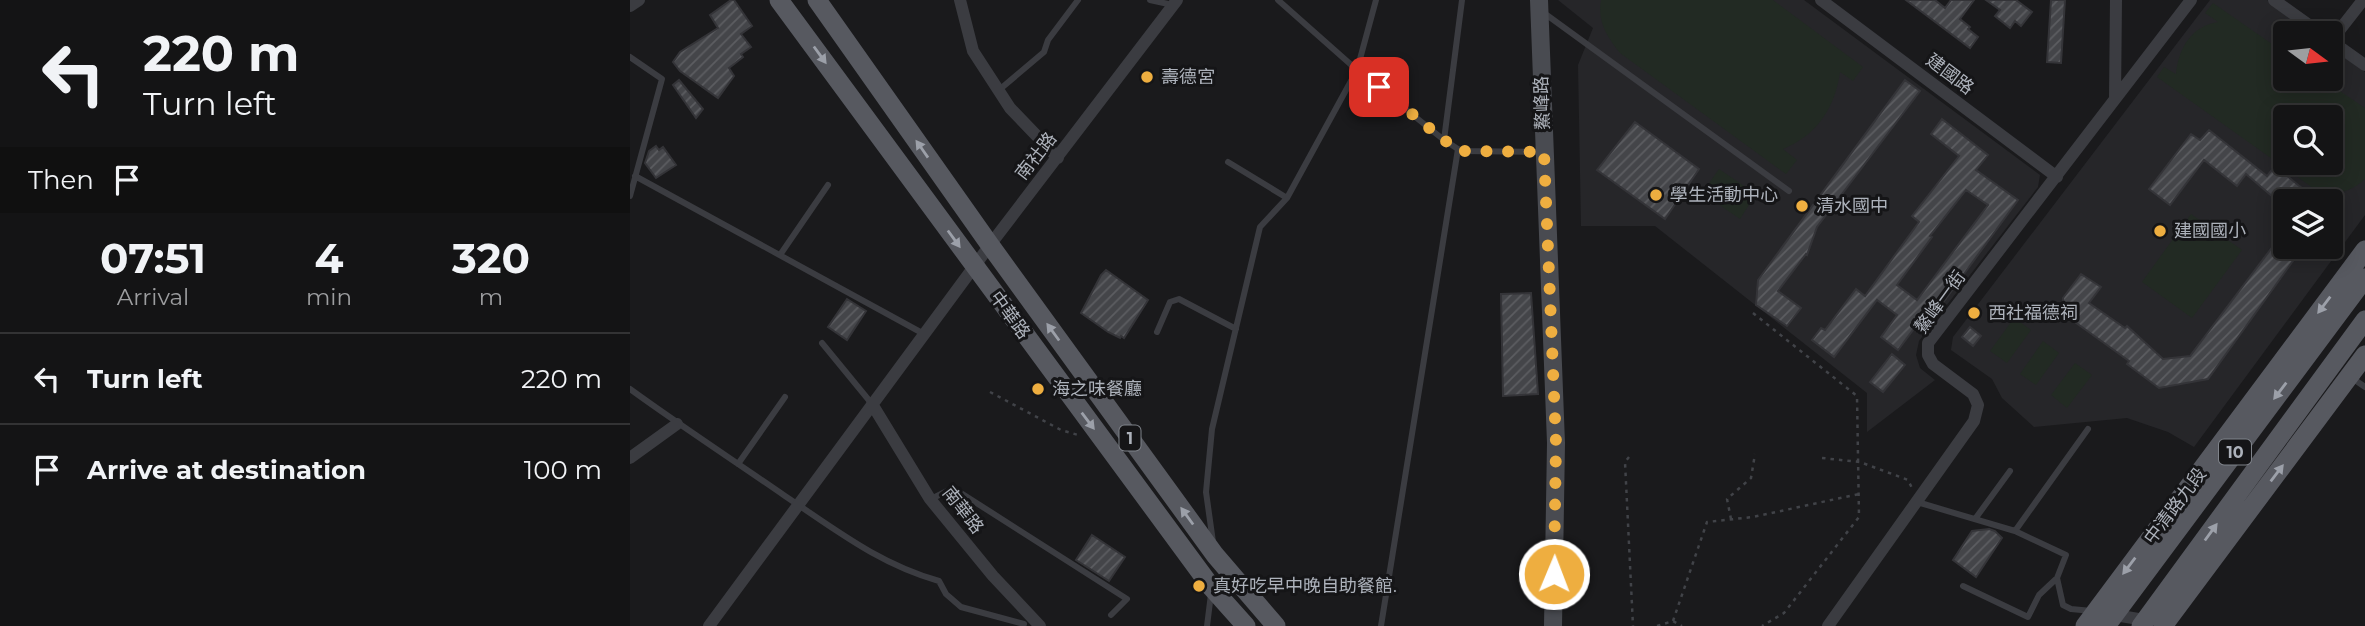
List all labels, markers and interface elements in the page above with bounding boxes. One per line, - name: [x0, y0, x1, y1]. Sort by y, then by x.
- north arrow: [2273, 21, 2343, 91]
- map controls: [2273, 21, 2343, 259]
- text: 220 m: [143, 24, 299, 83]
- icon: left: [28, 28, 119, 119]
- one-way arrow: [813, 46, 827, 64]
- street label: 建國路: [1922, 49, 1978, 99]
- pin: [1349, 57, 1409, 117]
- place label: 壽德宮: [1161, 66, 1215, 88]
- icon: arrive: [1360, 68, 1398, 106]
- marker: 壽德宮: [1139, 69, 1155, 85]
- street label: 鰲峰路: [1530, 76, 1554, 130]
- text: Turn left: [143, 84, 277, 123]
- button: search: [2273, 105, 2343, 175]
- street label: 南社路: [1011, 128, 1061, 184]
- one-way arrow: [915, 140, 929, 158]
- icon: arrive: [108, 161, 146, 199]
- text: Then: [28, 164, 94, 196]
- place label: 學生活動中心: [1670, 184, 1778, 206]
- marker: 學生活動中心: [1648, 187, 1664, 203]
- button: layers: [2273, 189, 2343, 259]
- place label: 清水國中: [1816, 195, 1888, 217]
- marker: 清水國中: [1794, 198, 1810, 214]
- place label: 建國國小: [2174, 220, 2246, 242]
- marker: 建國國小: [2152, 223, 2168, 239]
- one-way arrow: [947, 230, 961, 248]
- text: 07:51: [100, 232, 206, 284]
- text: 4: [315, 232, 344, 284]
- text: 320: [452, 232, 530, 284]
- street label: 鰲峰一街: [1910, 266, 1970, 338]
- text: Arrival: [117, 283, 189, 311]
- text: min: [306, 283, 352, 311]
- text: m: [479, 283, 503, 311]
- street label: 中華路: [985, 287, 1035, 343]
- one-way arrow: [2318, 296, 2332, 314]
- place label: 西社福德祠: [1988, 302, 2078, 324]
- marker: 西社福德祠: [1966, 305, 1982, 321]
- one-way arrow: [1047, 323, 1061, 341]
- icon: left: [28, 360, 66, 398]
- text: Turn left: [87, 363, 203, 395]
- text: 220 m: [521, 363, 602, 395]
- place label: 海之味餐廳: [1052, 378, 1142, 400]
- marker: 海之味餐廳: [1030, 381, 1046, 397]
- one-way arrow: [2274, 382, 2288, 400]
- one-way arrow: [1081, 412, 1095, 430]
- road number: 1: [1120, 426, 1140, 450]
- road number: 10: [2219, 440, 2251, 464]
- icon: arrive: [28, 451, 66, 489]
- text: Arrive at destination: [87, 454, 366, 486]
- text: 100 m: [524, 454, 602, 486]
- street label: 中清路九段: [2139, 463, 2211, 549]
- one-way arrow: [2270, 464, 2284, 482]
- street label: 南華路: [938, 482, 988, 538]
- one-way arrow: [1180, 507, 1194, 525]
- one-way arrow: [2203, 523, 2217, 541]
- position arrow: [1517, 537, 1591, 611]
- one-way arrow: [2123, 557, 2137, 575]
- place label: 真好吃早中晚自助餐館.: [1213, 575, 1397, 597]
- marker: 真好吃早中晚自助餐館.: [1191, 578, 1207, 594]

